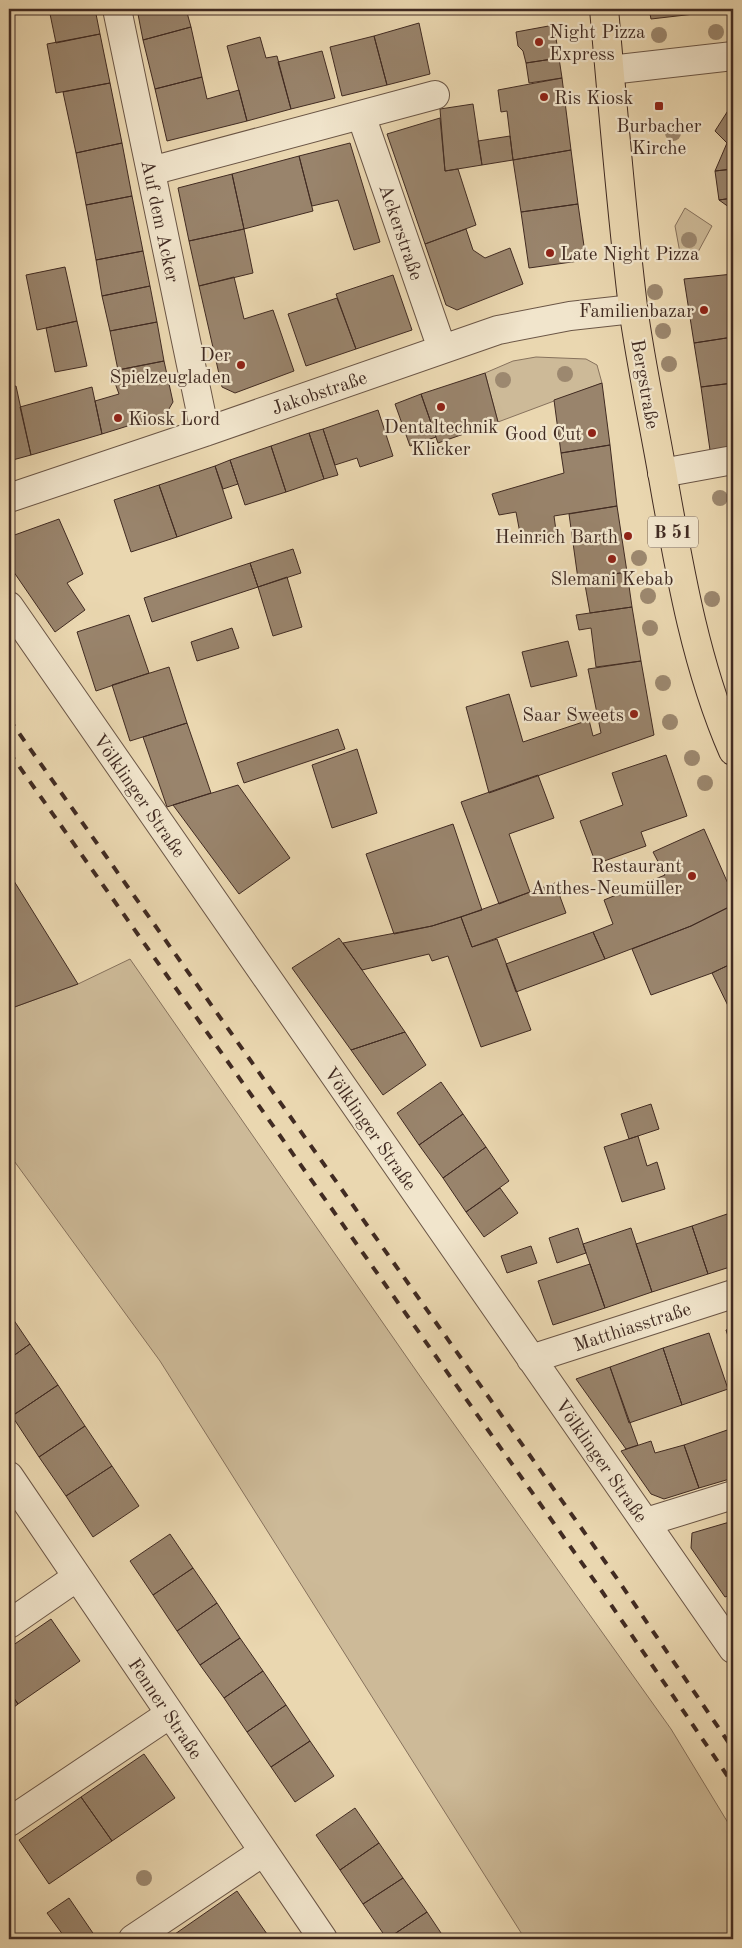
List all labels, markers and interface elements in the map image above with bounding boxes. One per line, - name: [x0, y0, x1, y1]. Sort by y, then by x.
- place label: Night Pizza Express: [549, 24, 646, 65]
- marker: Night Pizza Express: [533, 36, 545, 48]
- place label: Ris Kiosk: [554, 90, 633, 109]
- marker: Ris Kiosk: [538, 91, 550, 103]
- marker: Burbacher Kirche: [653, 100, 665, 112]
- place label: Burbacher Kirche: [616, 118, 702, 159]
- street label: Auf dem Acker: [136, 159, 181, 285]
- street label: Ackerstraße: [374, 182, 425, 283]
- place label: Late Night Pizza: [560, 246, 700, 265]
- marker: Late Night Pizza: [544, 247, 556, 259]
- place label: Familienbazar: [579, 303, 694, 322]
- marker: Familienbazar: [698, 304, 710, 316]
- street label: Bergstraße: [626, 338, 661, 431]
- place label: Der Spielzeugladen: [109, 347, 231, 388]
- marker: Der Spielzeugladen: [235, 359, 247, 371]
- street label: Jakobstraße: [270, 369, 370, 420]
- marker: Dentaltechnik Klicker: [435, 401, 447, 413]
- place label: Kiosk Lord: [128, 411, 220, 430]
- marker: Kiosk Lord: [112, 412, 124, 424]
- place label: Dentaltechnik Klicker: [384, 419, 498, 460]
- place label: Good Cut: [505, 426, 582, 445]
- marker: Good Cut: [586, 427, 598, 439]
- road number: B 51: [648, 516, 698, 548]
- place label: Heinrich Barth: [495, 529, 618, 548]
- marker: Heinrich Barth: [622, 530, 634, 542]
- marker: Slemani Kebab: [606, 553, 618, 565]
- place label: Slemani Kebab: [551, 571, 673, 590]
- place label: Saar Sweets: [522, 707, 624, 726]
- marker: Saar Sweets: [628, 708, 640, 720]
- street label: Völklinger Straße: [88, 731, 188, 862]
- place label: Restaurant Anthes-Neumüller: [531, 858, 682, 899]
- marker: Restaurant Anthes-Neumüller: [686, 870, 698, 882]
- street label: Völklinger Straße: [319, 1064, 419, 1195]
- street label: Matthiasstraße: [572, 1300, 694, 1356]
- street label: Völklinger Straße: [550, 1396, 650, 1527]
- street label: Fenner Straße: [123, 1656, 204, 1763]

